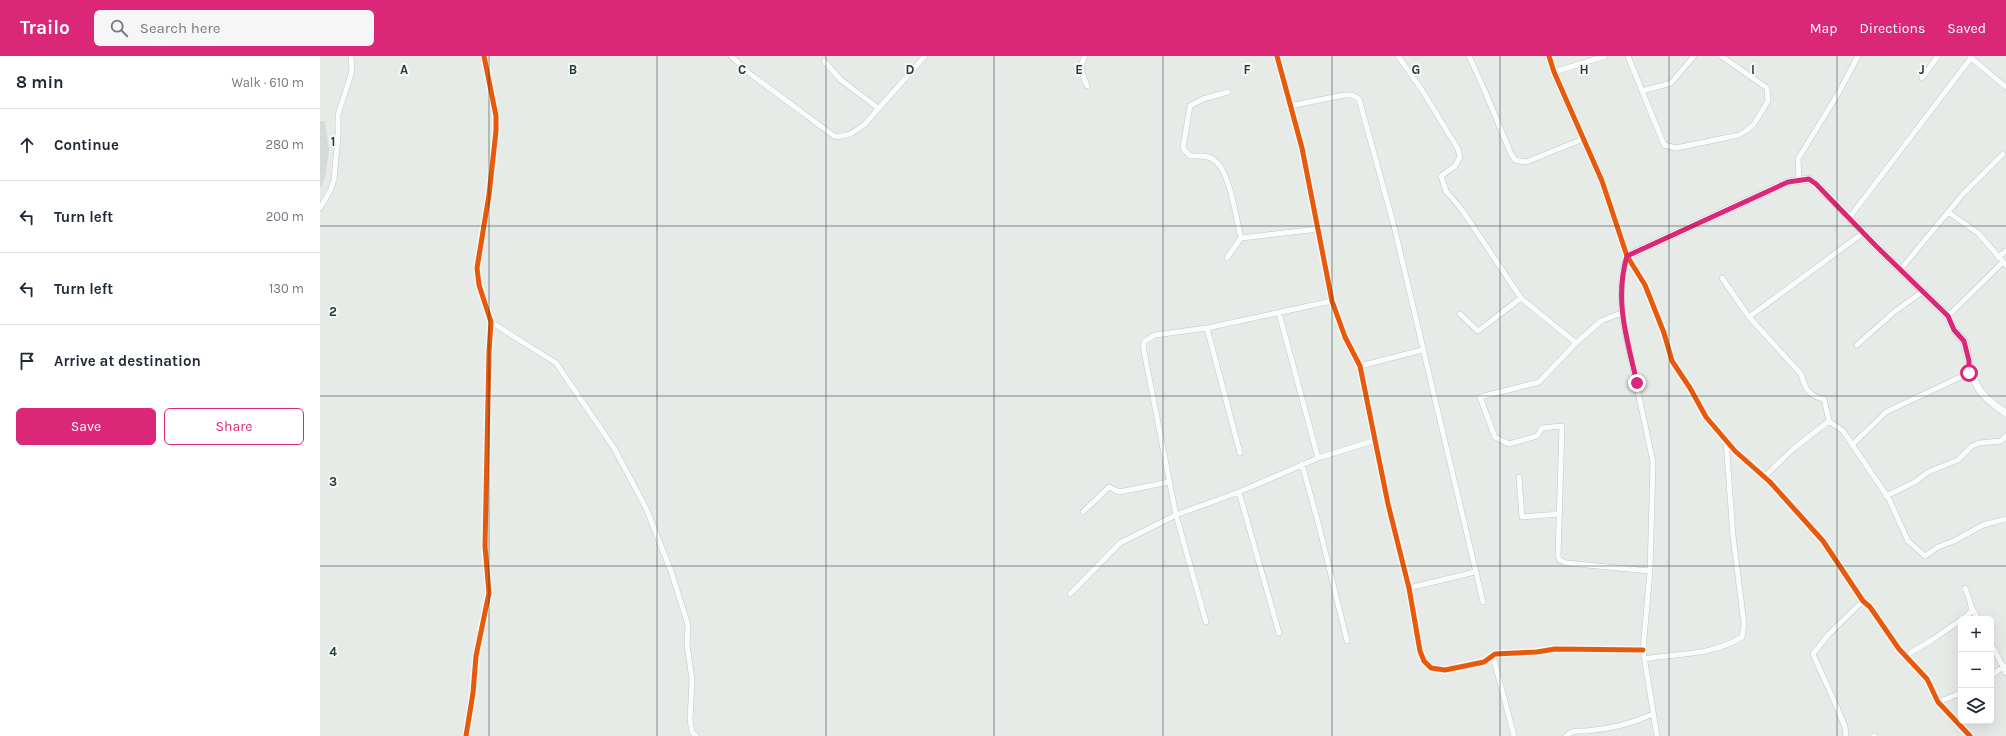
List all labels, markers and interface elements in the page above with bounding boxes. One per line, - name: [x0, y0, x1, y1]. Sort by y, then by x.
- search box: [94, 10, 374, 46]
- text: Trailo: [20, 17, 70, 39]
- icon: search: [108, 17, 130, 39]
- text: Search here: [140, 19, 221, 37]
- text: Map: [1810, 20, 1838, 37]
- text: Directions: [1860, 20, 1925, 37]
- text: Saved: [1947, 20, 1986, 37]
- text: A: [400, 62, 408, 77]
- text: B: [569, 62, 577, 77]
- text: C: [738, 62, 746, 77]
- text: D: [906, 62, 915, 77]
- text: E: [1075, 62, 1083, 77]
- text: F: [1243, 62, 1251, 77]
- text: G: [1412, 62, 1420, 77]
- text: H: [1579, 62, 1589, 77]
- text: I: [1751, 62, 1755, 77]
- text: J: [1919, 62, 1925, 77]
- text: 8 min: [16, 72, 64, 92]
- text: Walk · 610 m: [231, 75, 304, 90]
- icon: ahead: [16, 134, 38, 156]
- text: 1: [331, 134, 335, 149]
- text: Continue: [54, 136, 119, 154]
- text: 280 m: [266, 137, 304, 152]
- icon: left: [16, 206, 38, 228]
- text: Turn left: [54, 208, 113, 226]
- text: 200 m: [266, 209, 304, 224]
- icon: left: [16, 278, 38, 300]
- text: Turn left: [54, 280, 113, 298]
- text: 130 m: [269, 281, 304, 296]
- text: 2: [329, 304, 337, 319]
- icon: arrive: [16, 350, 38, 372]
- text: Arrive at destination: [54, 352, 201, 370]
- route start: [1960, 364, 1978, 382]
- route end: [1628, 374, 1646, 392]
- button: Save: [16, 408, 156, 445]
- button: Share: [164, 408, 304, 445]
- text: 3: [329, 474, 337, 489]
- map controls: [1958, 616, 1994, 724]
- button: +: [1958, 616, 1994, 652]
- text: 4: [329, 644, 337, 659]
- button: −: [1958, 652, 1994, 688]
- button: layers: [1958, 688, 1994, 724]

